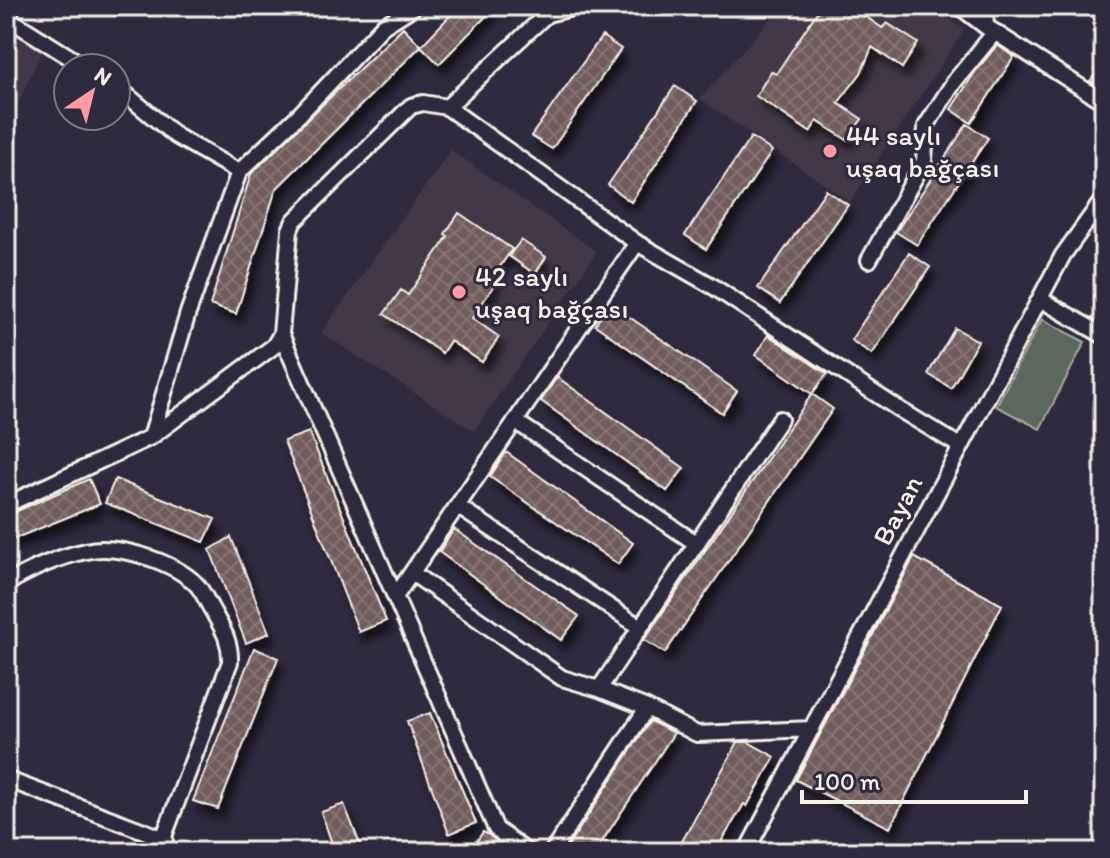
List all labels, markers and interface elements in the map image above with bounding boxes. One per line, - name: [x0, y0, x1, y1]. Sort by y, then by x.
- north arrow: [52, 52, 132, 132]
- text: N: [89, 61, 117, 91]
- place label: 44 saylı uşaq bağçası: [846, 118, 999, 184]
- marker: 44 saylı uşaq bağçası: [821, 142, 839, 160]
- place label: 42 saylı uşaq bağçası: [475, 259, 628, 325]
- marker: 42 saylı uşaq bağçası: [450, 283, 468, 301]
- street label: Bayan: [865, 469, 929, 551]
- scale bar: [802, 754, 1026, 804]
- text: 100 m: [814, 767, 880, 796]

